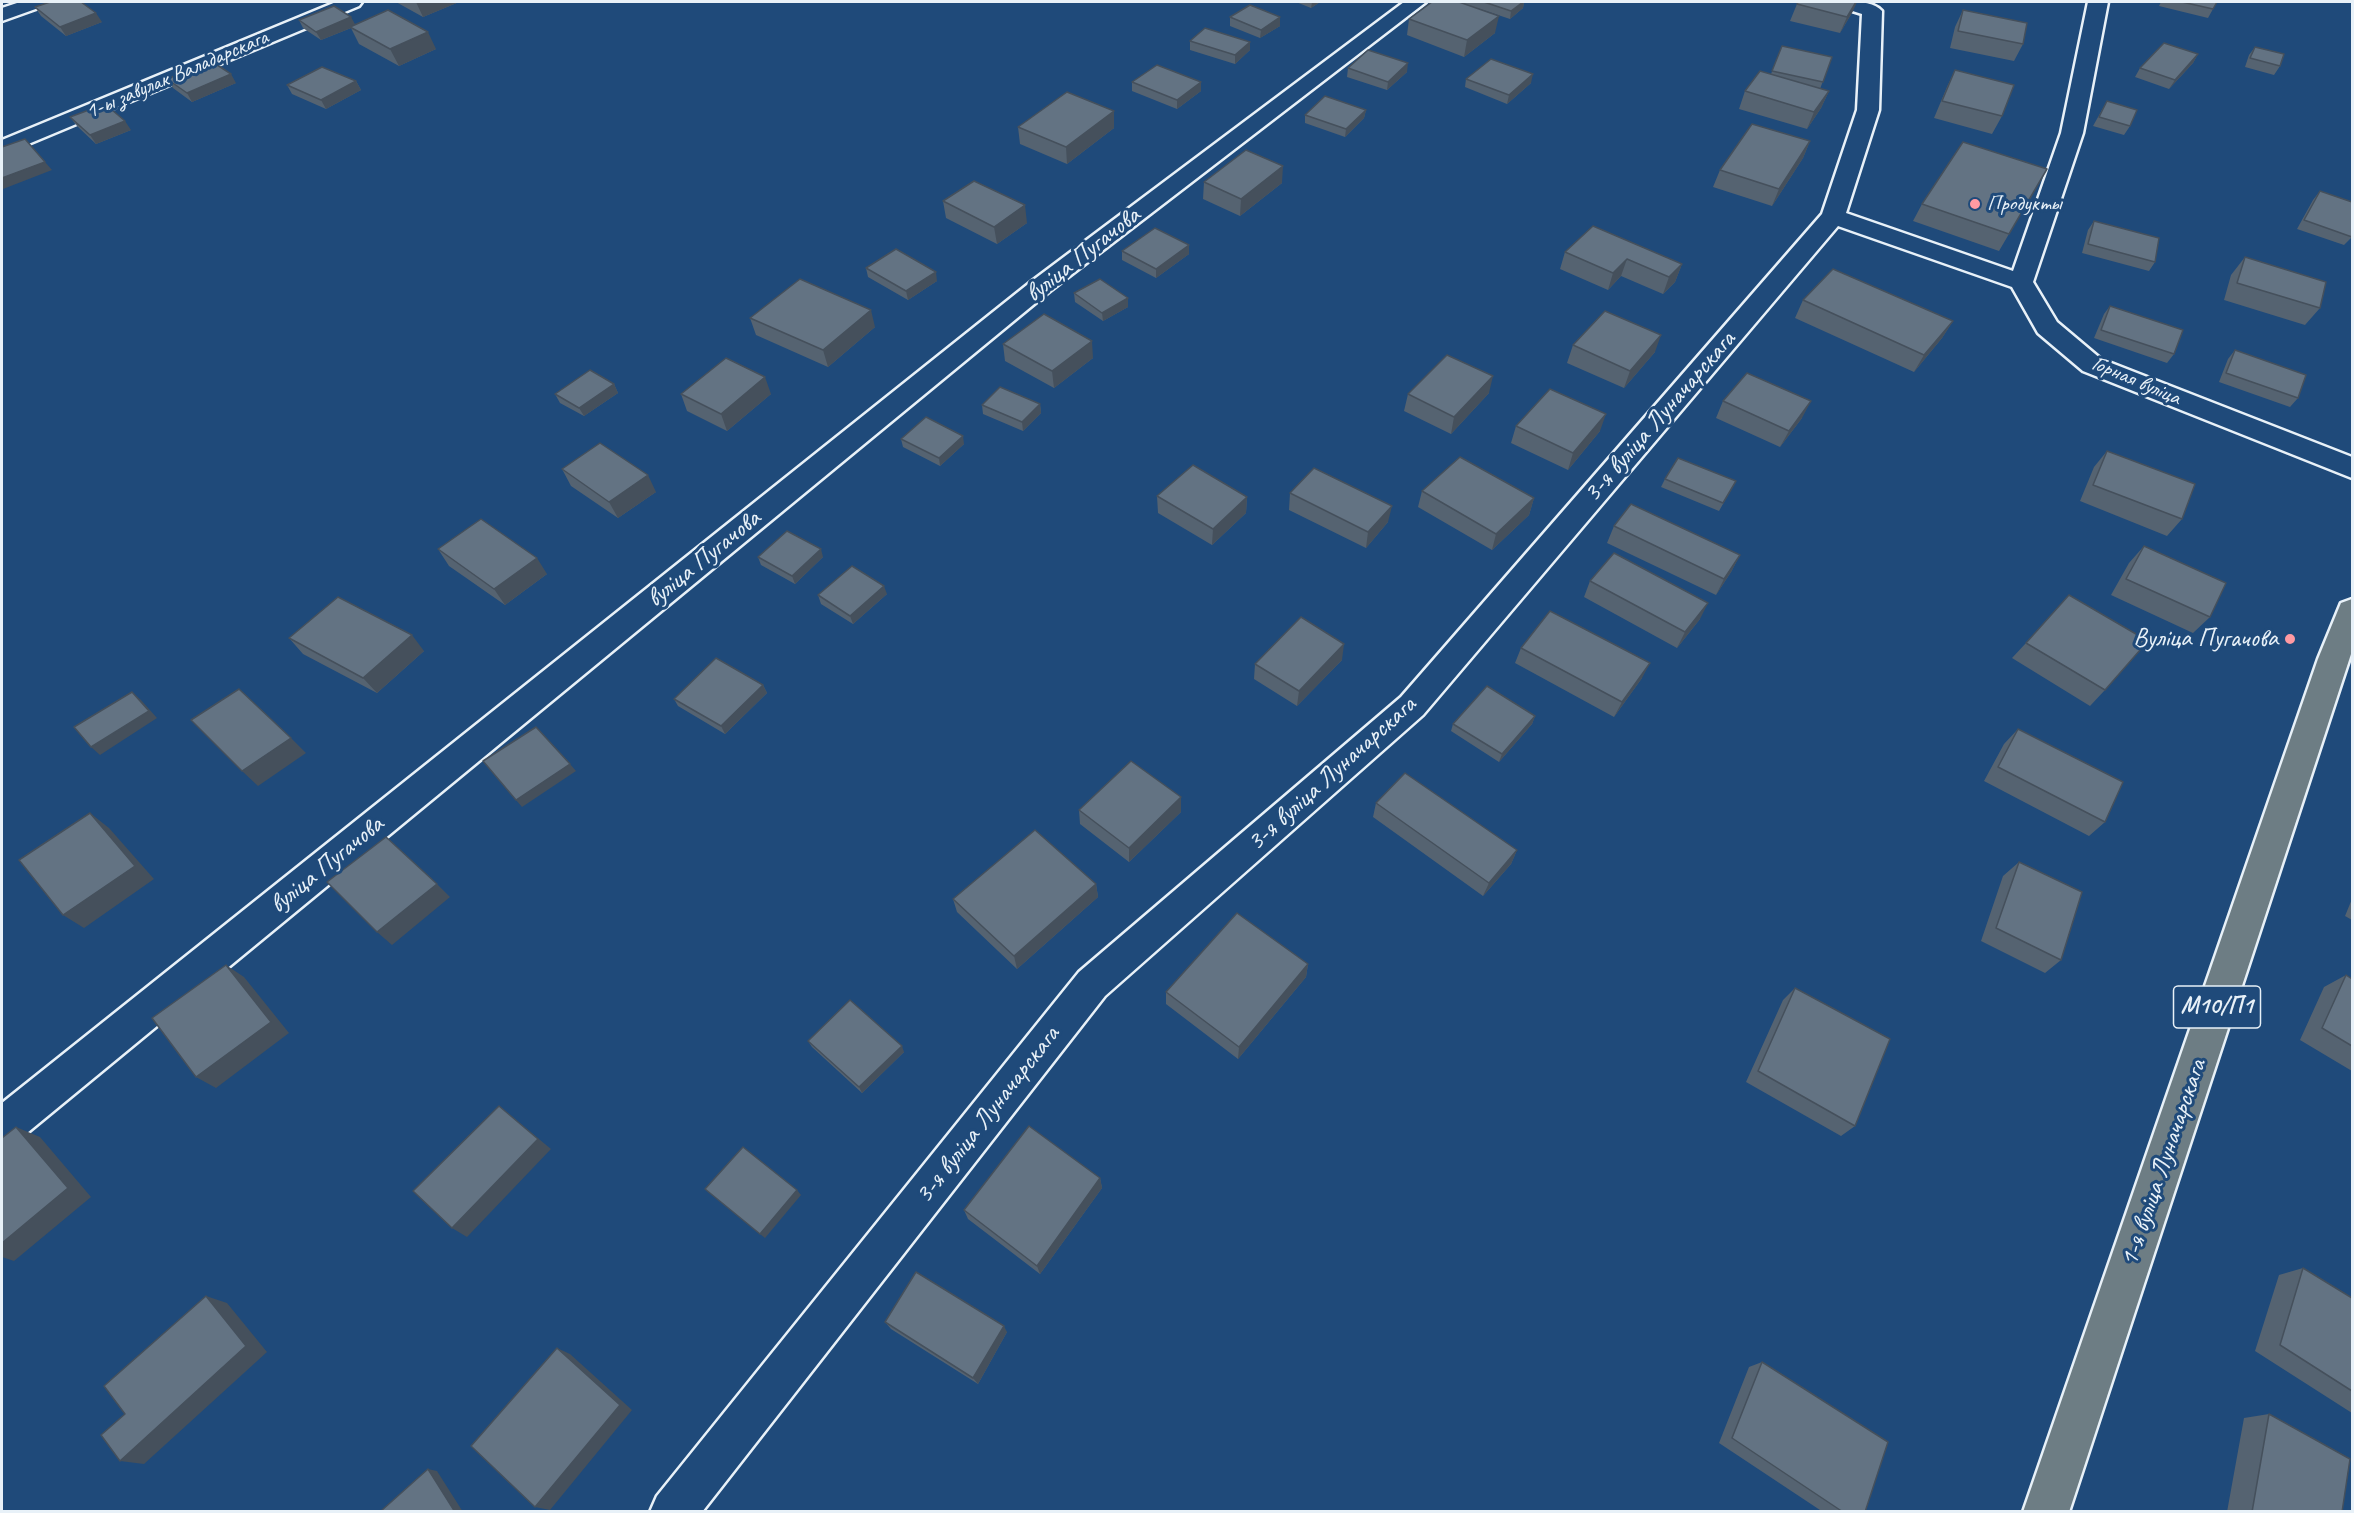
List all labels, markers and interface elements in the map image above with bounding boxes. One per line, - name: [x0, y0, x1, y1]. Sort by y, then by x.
- street label: 1-ы завулак Валадарскага: [82, 25, 272, 125]
- place label: Продукты: [1987, 191, 2062, 217]
- marker: Продукты: [1968, 197, 1982, 211]
- street label: вуліца Пугачова: [1019, 200, 1147, 310]
- street label: 3-я вуліца Луначарскага: [1577, 325, 1743, 509]
- street label: Горная вуліца: [2088, 350, 2184, 412]
- street label: вуліца Пугачова: [641, 504, 767, 614]
- place label: Вуліца Пугачова: [2133, 623, 2278, 655]
- marker: Вуліца Пугачова: [2283, 632, 2297, 646]
- street label: 3-я вуліца Луначарскага: [1241, 690, 1423, 858]
- street label: вуліца Пугачова: [264, 810, 390, 920]
- road number: М10/П1: [2174, 986, 2260, 1028]
- street label: 3-я вуліца Луначарскага: [909, 1020, 1067, 1210]
- street label: 1-я вуліца Луначарскага: [2114, 1056, 2214, 1270]

